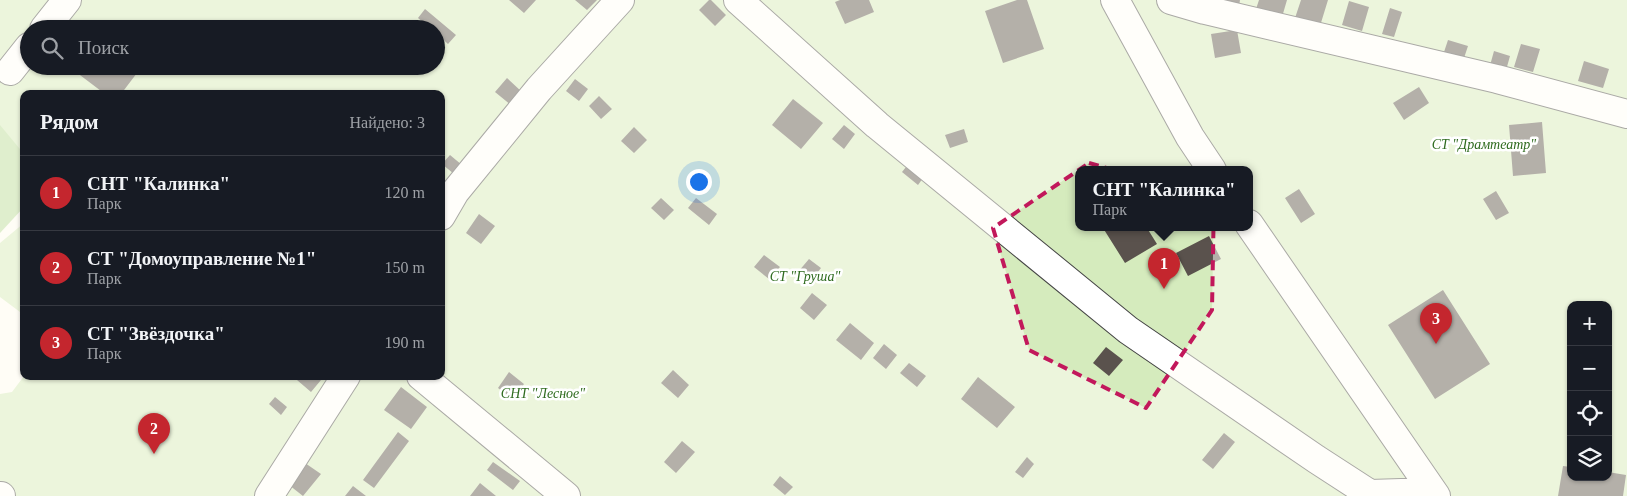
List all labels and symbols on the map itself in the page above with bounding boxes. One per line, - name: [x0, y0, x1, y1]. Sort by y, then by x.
- park label: СТ "Драмтеатр": [1432, 137, 1536, 152]
- your location: [686, 169, 712, 195]
- pin: 1: [1148, 248, 1180, 289]
- park label: СТ "Груша": [770, 269, 840, 284]
- pin: 3: [1420, 303, 1452, 344]
- park label: СНТ "Лесное": [501, 386, 585, 401]
- pin: 2: [138, 413, 170, 454]

